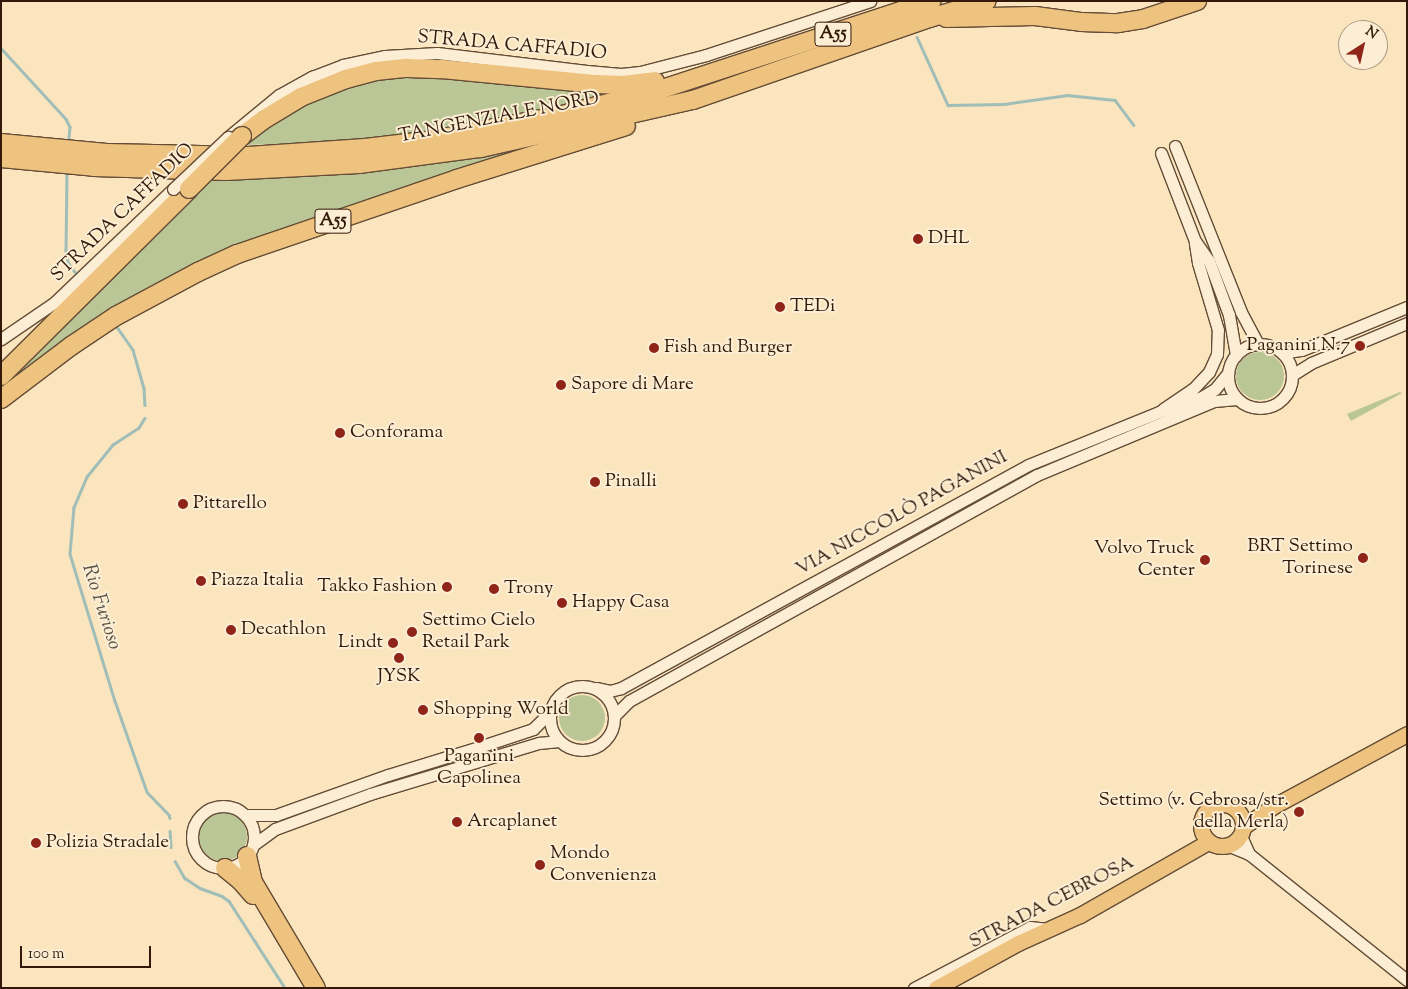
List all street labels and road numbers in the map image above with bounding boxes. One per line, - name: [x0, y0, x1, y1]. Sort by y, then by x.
- road number: A55: [814, 18, 852, 50]
- street label: STRADA CAFFADIO: [416, 26, 608, 66]
- street label: TANGENZIALE NORD: [397, 87, 601, 149]
- street label: STRADA CAFFADIO: [47, 139, 199, 287]
- road number: A55: [314, 206, 352, 237]
- street label: VIA NICCOLÒ PAGANINI: [792, 446, 1012, 582]
- street label: STRADA CEBROSA: [966, 852, 1138, 954]

